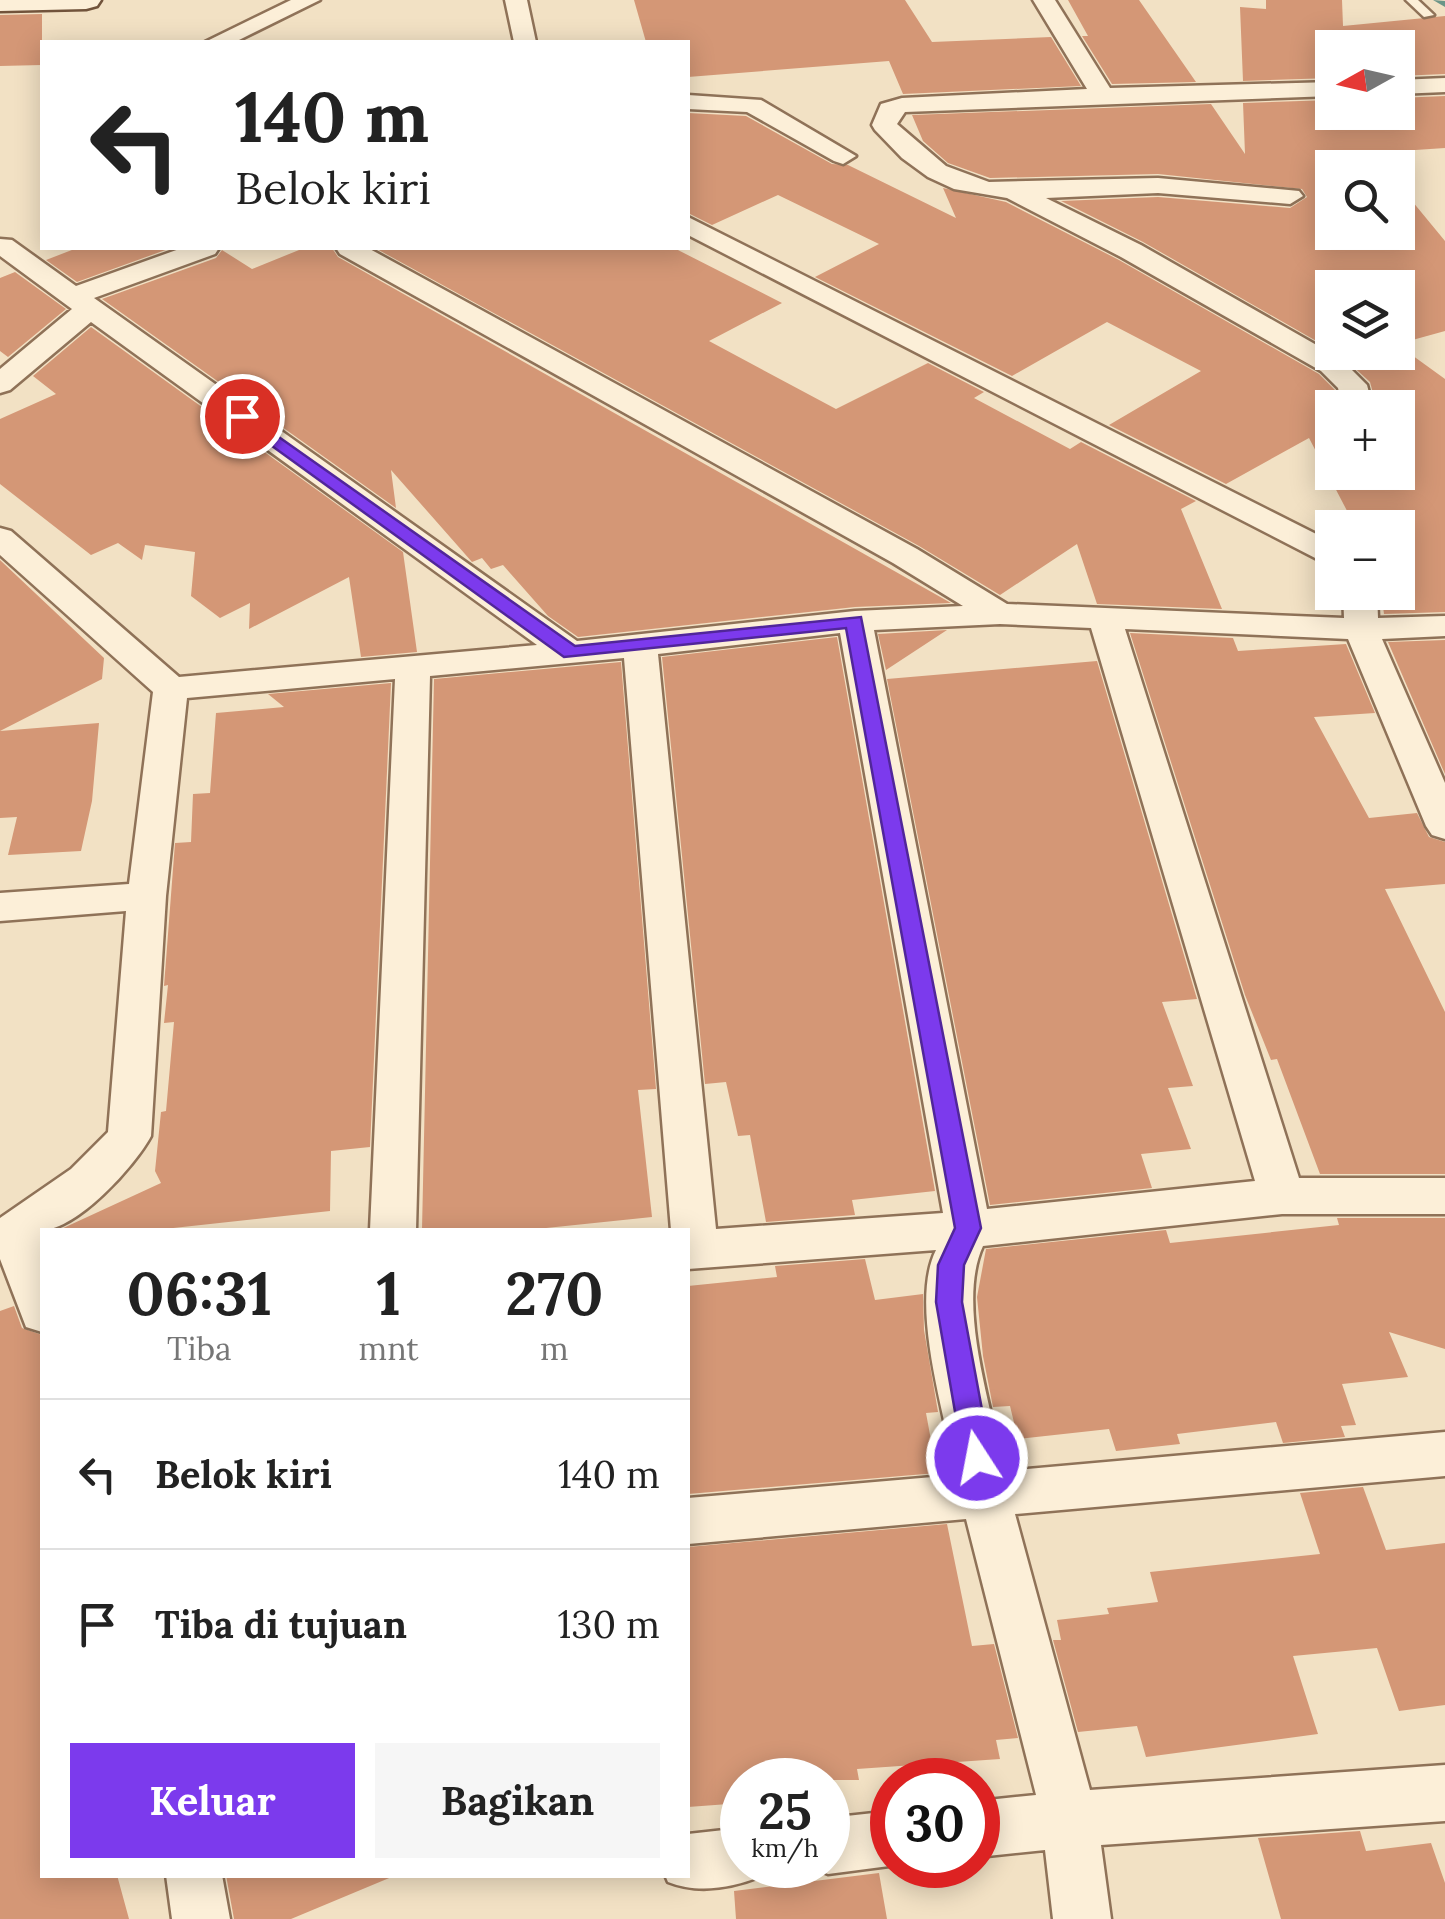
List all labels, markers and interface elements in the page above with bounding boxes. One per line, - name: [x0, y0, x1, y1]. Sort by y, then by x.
- north arrow: [1315, 30, 1415, 130]
- map controls: [1315, 30, 1415, 610]
- text: 140 m: [235, 72, 429, 161]
- icon: left: [70, 80, 200, 210]
- button: search: [1315, 150, 1415, 250]
- text: Belok kiri: [235, 159, 431, 216]
- button: layers: [1315, 270, 1415, 370]
- pin: [200, 374, 285, 459]
- icon: arrive: [215, 389, 270, 444]
- button: +: [1315, 390, 1415, 490]
- button: −: [1315, 510, 1415, 610]
- text: 06:31: [126, 1255, 272, 1331]
- text: 1: [376, 1255, 401, 1331]
- text: 270: [505, 1255, 604, 1331]
- text: Tiba: [167, 1328, 232, 1369]
- text: mnt: [359, 1328, 419, 1369]
- text: m: [540, 1328, 569, 1369]
- position arrow: [925, 1406, 1029, 1510]
- icon: left: [70, 1447, 125, 1502]
- text: Belok kiri: [155, 1450, 332, 1498]
- text: 140 m: [558, 1450, 660, 1498]
- icon: arrive: [70, 1597, 125, 1652]
- text: Tiba di tujuan: [155, 1600, 407, 1648]
- text: 130 m: [557, 1600, 660, 1648]
- button: Keluar: [70, 1743, 355, 1858]
- button: Bagikan: [375, 1743, 660, 1858]
- speed limit sign: 30: [870, 1758, 1000, 1888]
- text: 25: [758, 1779, 812, 1843]
- text: km/h: [751, 1832, 819, 1864]

